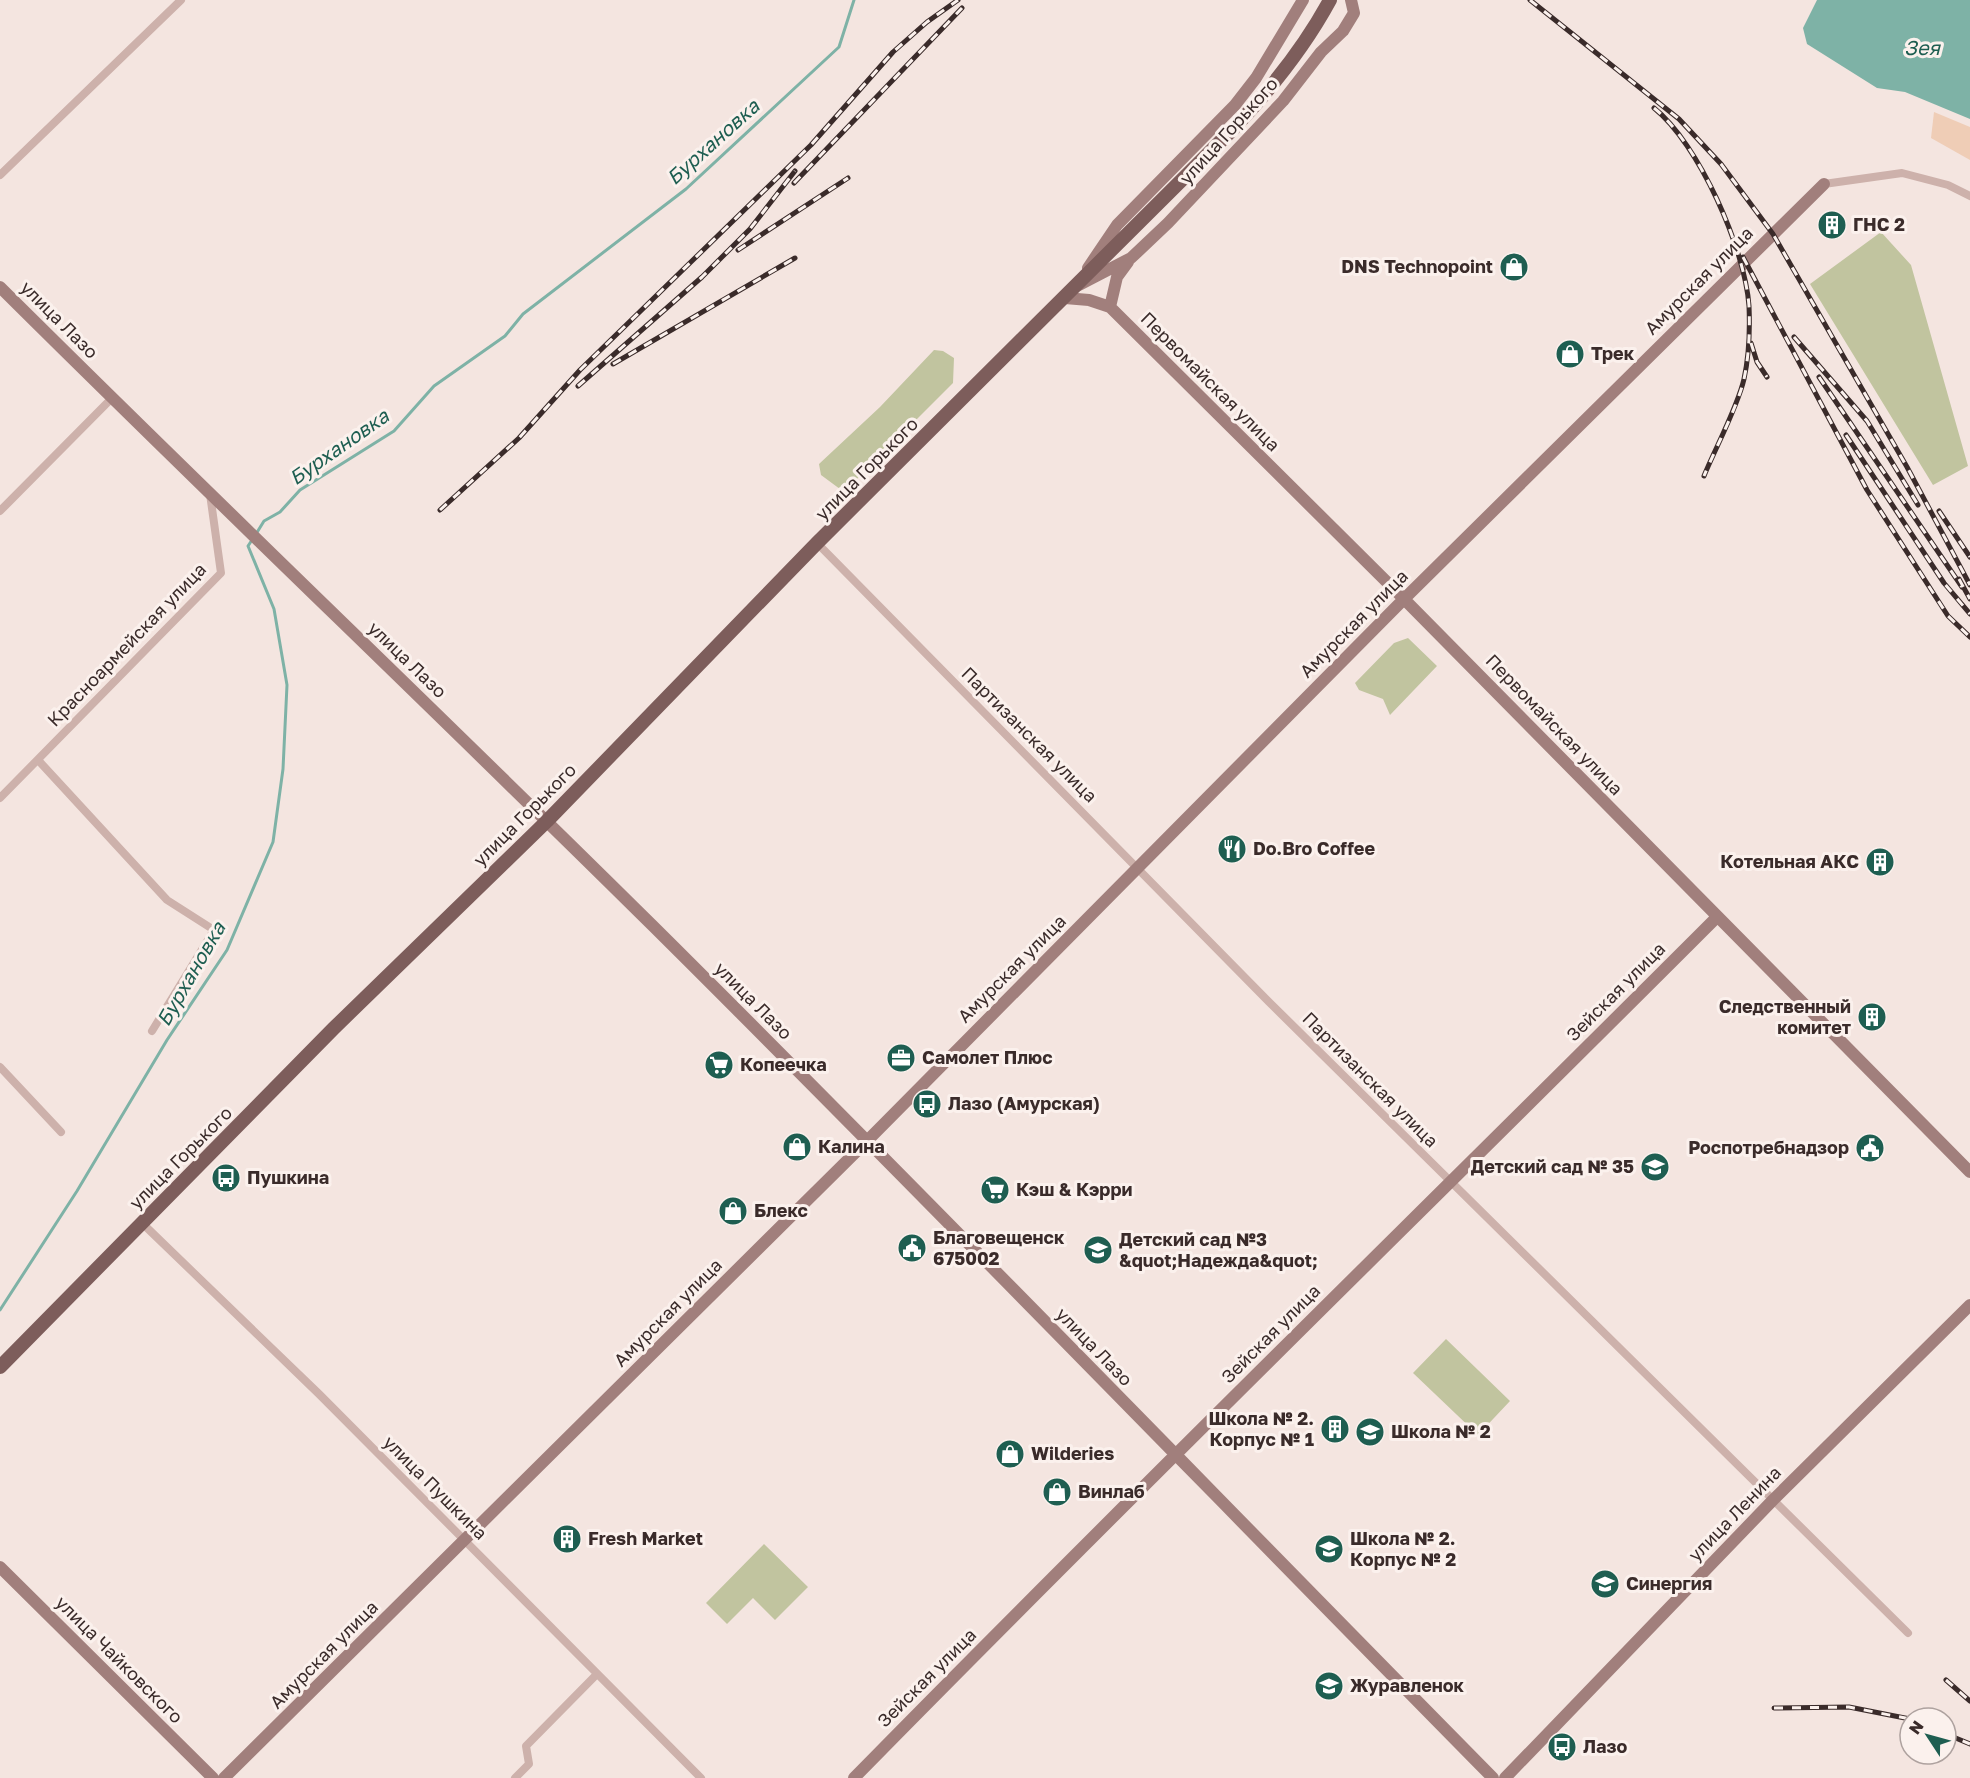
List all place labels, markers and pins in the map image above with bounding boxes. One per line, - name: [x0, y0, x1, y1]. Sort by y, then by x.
- building icon: ГНС 2: [1816, 209, 1848, 241]
- place label: ГНС 2: [1853, 213, 1905, 235]
- shop icon: DNS Technopoint: [1498, 251, 1530, 283]
- place label: DNS Technopoint: [1341, 255, 1493, 277]
- shop icon: Трек: [1554, 338, 1586, 370]
- place label: Трек: [1591, 342, 1635, 364]
- restaurant icon: Do.Bro Coffee: [1216, 833, 1248, 865]
- place label: Do.Bro Coffee: [1253, 837, 1375, 859]
- building icon: Котельная АКС: [1864, 846, 1896, 878]
- place label: Котельная АКС: [1720, 850, 1859, 872]
- place label: Следственный комитет: [1719, 995, 1851, 1038]
- building icon: Следственный комитет: [1856, 1001, 1888, 1033]
- office icon: Самолет Плюс: [885, 1042, 917, 1074]
- place label: Самолет Плюс: [922, 1046, 1053, 1068]
- supermarket icon: Копеечка: [703, 1049, 735, 1081]
- place label: Копеечка: [740, 1053, 827, 1075]
- bus stop icon: Лазо (Амурская): [911, 1088, 943, 1120]
- place label: Лазо (Амурская): [948, 1092, 1100, 1114]
- shop icon: Калина: [781, 1131, 813, 1163]
- public building icon: Роспотребнадзор: [1854, 1132, 1886, 1164]
- place label: Калина: [818, 1135, 885, 1157]
- place label: Роспотребнадзор: [1688, 1136, 1849, 1158]
- school or university icon: Детский сад № 35: [1639, 1151, 1671, 1183]
- place label: Детский сад № 35: [1471, 1155, 1634, 1177]
- bus stop icon: Пушкина: [210, 1162, 242, 1194]
- place label: Пушкина: [247, 1166, 329, 1188]
- supermarket icon: Кэш & Кэрри: [979, 1174, 1011, 1206]
- place label: Кэш & Кэрри: [1016, 1178, 1132, 1200]
- shop icon: Блекс: [717, 1195, 749, 1227]
- place label: Блекс: [754, 1199, 808, 1221]
- place label: Благовещенск 675002: [933, 1226, 1065, 1269]
- place label: Детский сад №3 &quot;Надежда&quot;: [1119, 1228, 1318, 1271]
- public building icon: Благовещенск 675002: [896, 1232, 928, 1264]
- school or university icon: Детский сад №3 &quot;Надежда&quot;: [1082, 1234, 1114, 1266]
- place label: Школа № 2. Корпус № 1: [1208, 1407, 1314, 1450]
- building icon: Школа № 2. Корпус № 1: [1319, 1413, 1351, 1445]
- school or university icon: Школа № 2: [1354, 1416, 1386, 1448]
- place label: Школа № 2: [1391, 1420, 1491, 1442]
- shop icon: Wilderies: [994, 1438, 1026, 1470]
- place label: Wilderies: [1031, 1442, 1114, 1464]
- shop icon: Винлаб: [1041, 1476, 1073, 1508]
- place label: Винлаб: [1078, 1480, 1145, 1502]
- building icon: Fresh Market: [551, 1523, 583, 1555]
- place label: Fresh Market: [588, 1527, 703, 1549]
- place label: Школа № 2. Корпус № 2: [1350, 1527, 1456, 1570]
- school or university icon: Школа № 2. Корпус № 2: [1313, 1533, 1345, 1565]
- school or university icon: Синергия: [1589, 1568, 1621, 1600]
- place label: Синергия: [1626, 1572, 1712, 1594]
- school or university icon: Журавленок: [1313, 1670, 1345, 1702]
- place label: Журавленок: [1350, 1674, 1465, 1696]
- bus stop icon: Лазо: [1546, 1731, 1578, 1763]
- place label: Лазо: [1583, 1735, 1628, 1757]

